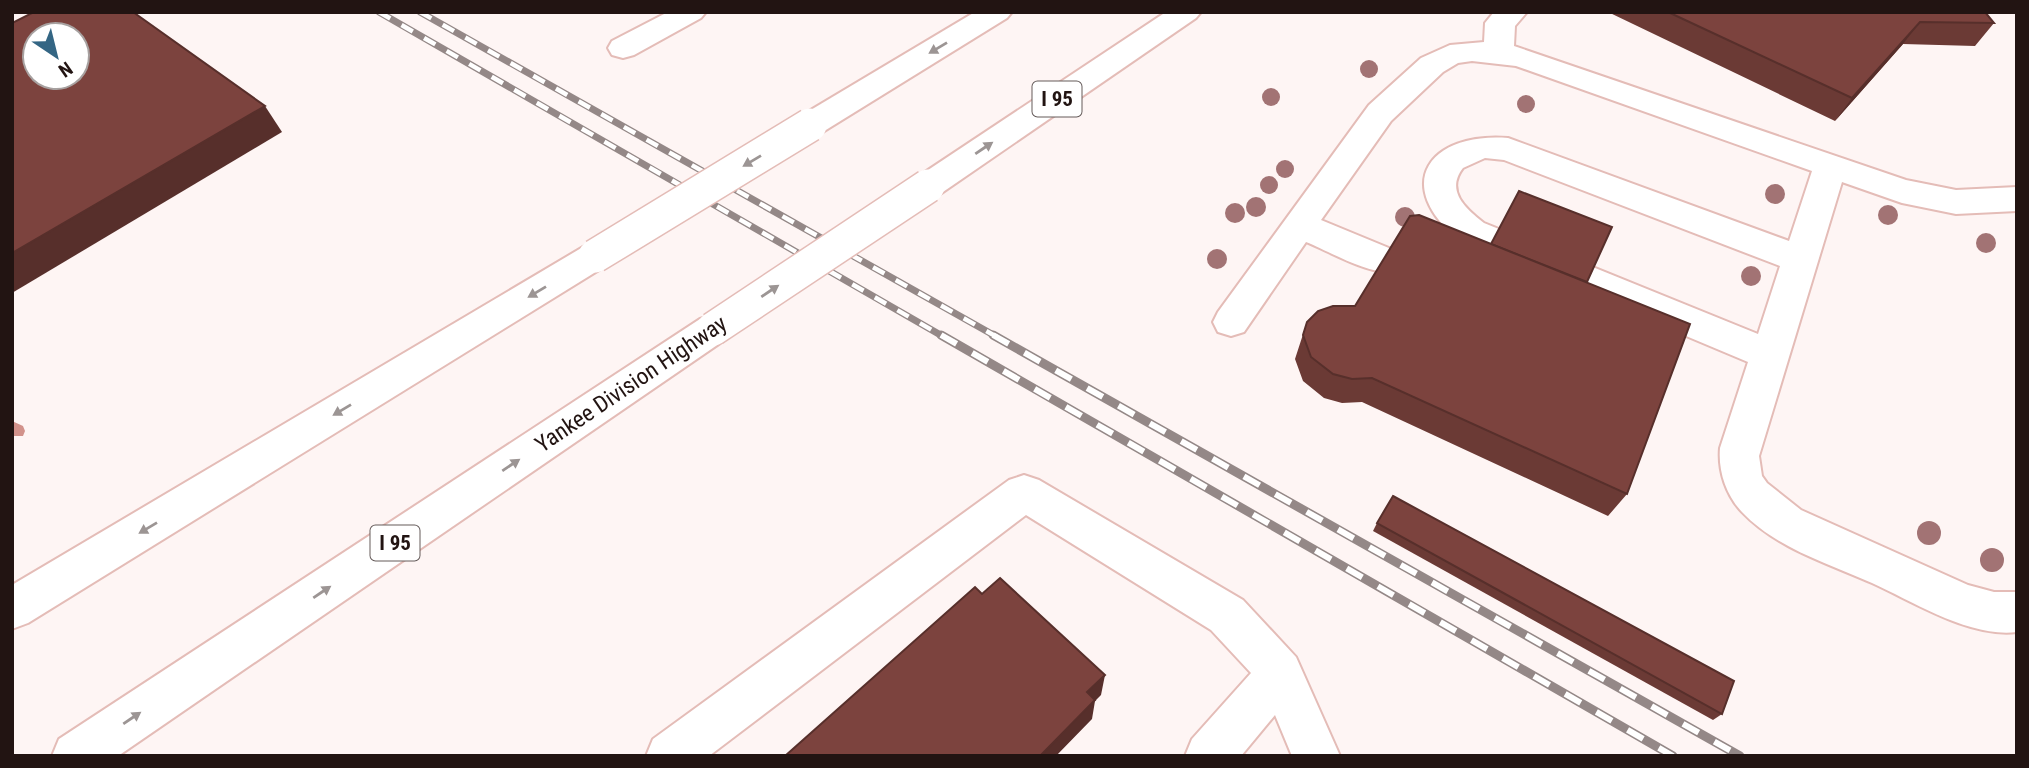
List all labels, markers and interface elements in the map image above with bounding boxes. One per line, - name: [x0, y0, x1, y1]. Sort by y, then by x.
- north arrow: [21, 21, 91, 91]
- one-way arrow: [929, 41, 948, 54]
- text: N: [54, 57, 77, 82]
- road number: I 95: [1032, 82, 1082, 116]
- one-way arrow: [975, 142, 994, 155]
- one-way arrow: [743, 154, 762, 167]
- one-way arrow: [761, 284, 779, 298]
- one-way arrow: [527, 285, 546, 298]
- street label: Yankee Division Highway: [530, 310, 732, 458]
- one-way arrow: [333, 404, 352, 416]
- one-way arrow: [501, 459, 521, 472]
- one-way arrow: [138, 522, 157, 534]
- road number: I 95: [370, 526, 420, 560]
- one-way arrow: [313, 585, 331, 599]
- one-way arrow: [123, 712, 142, 725]

